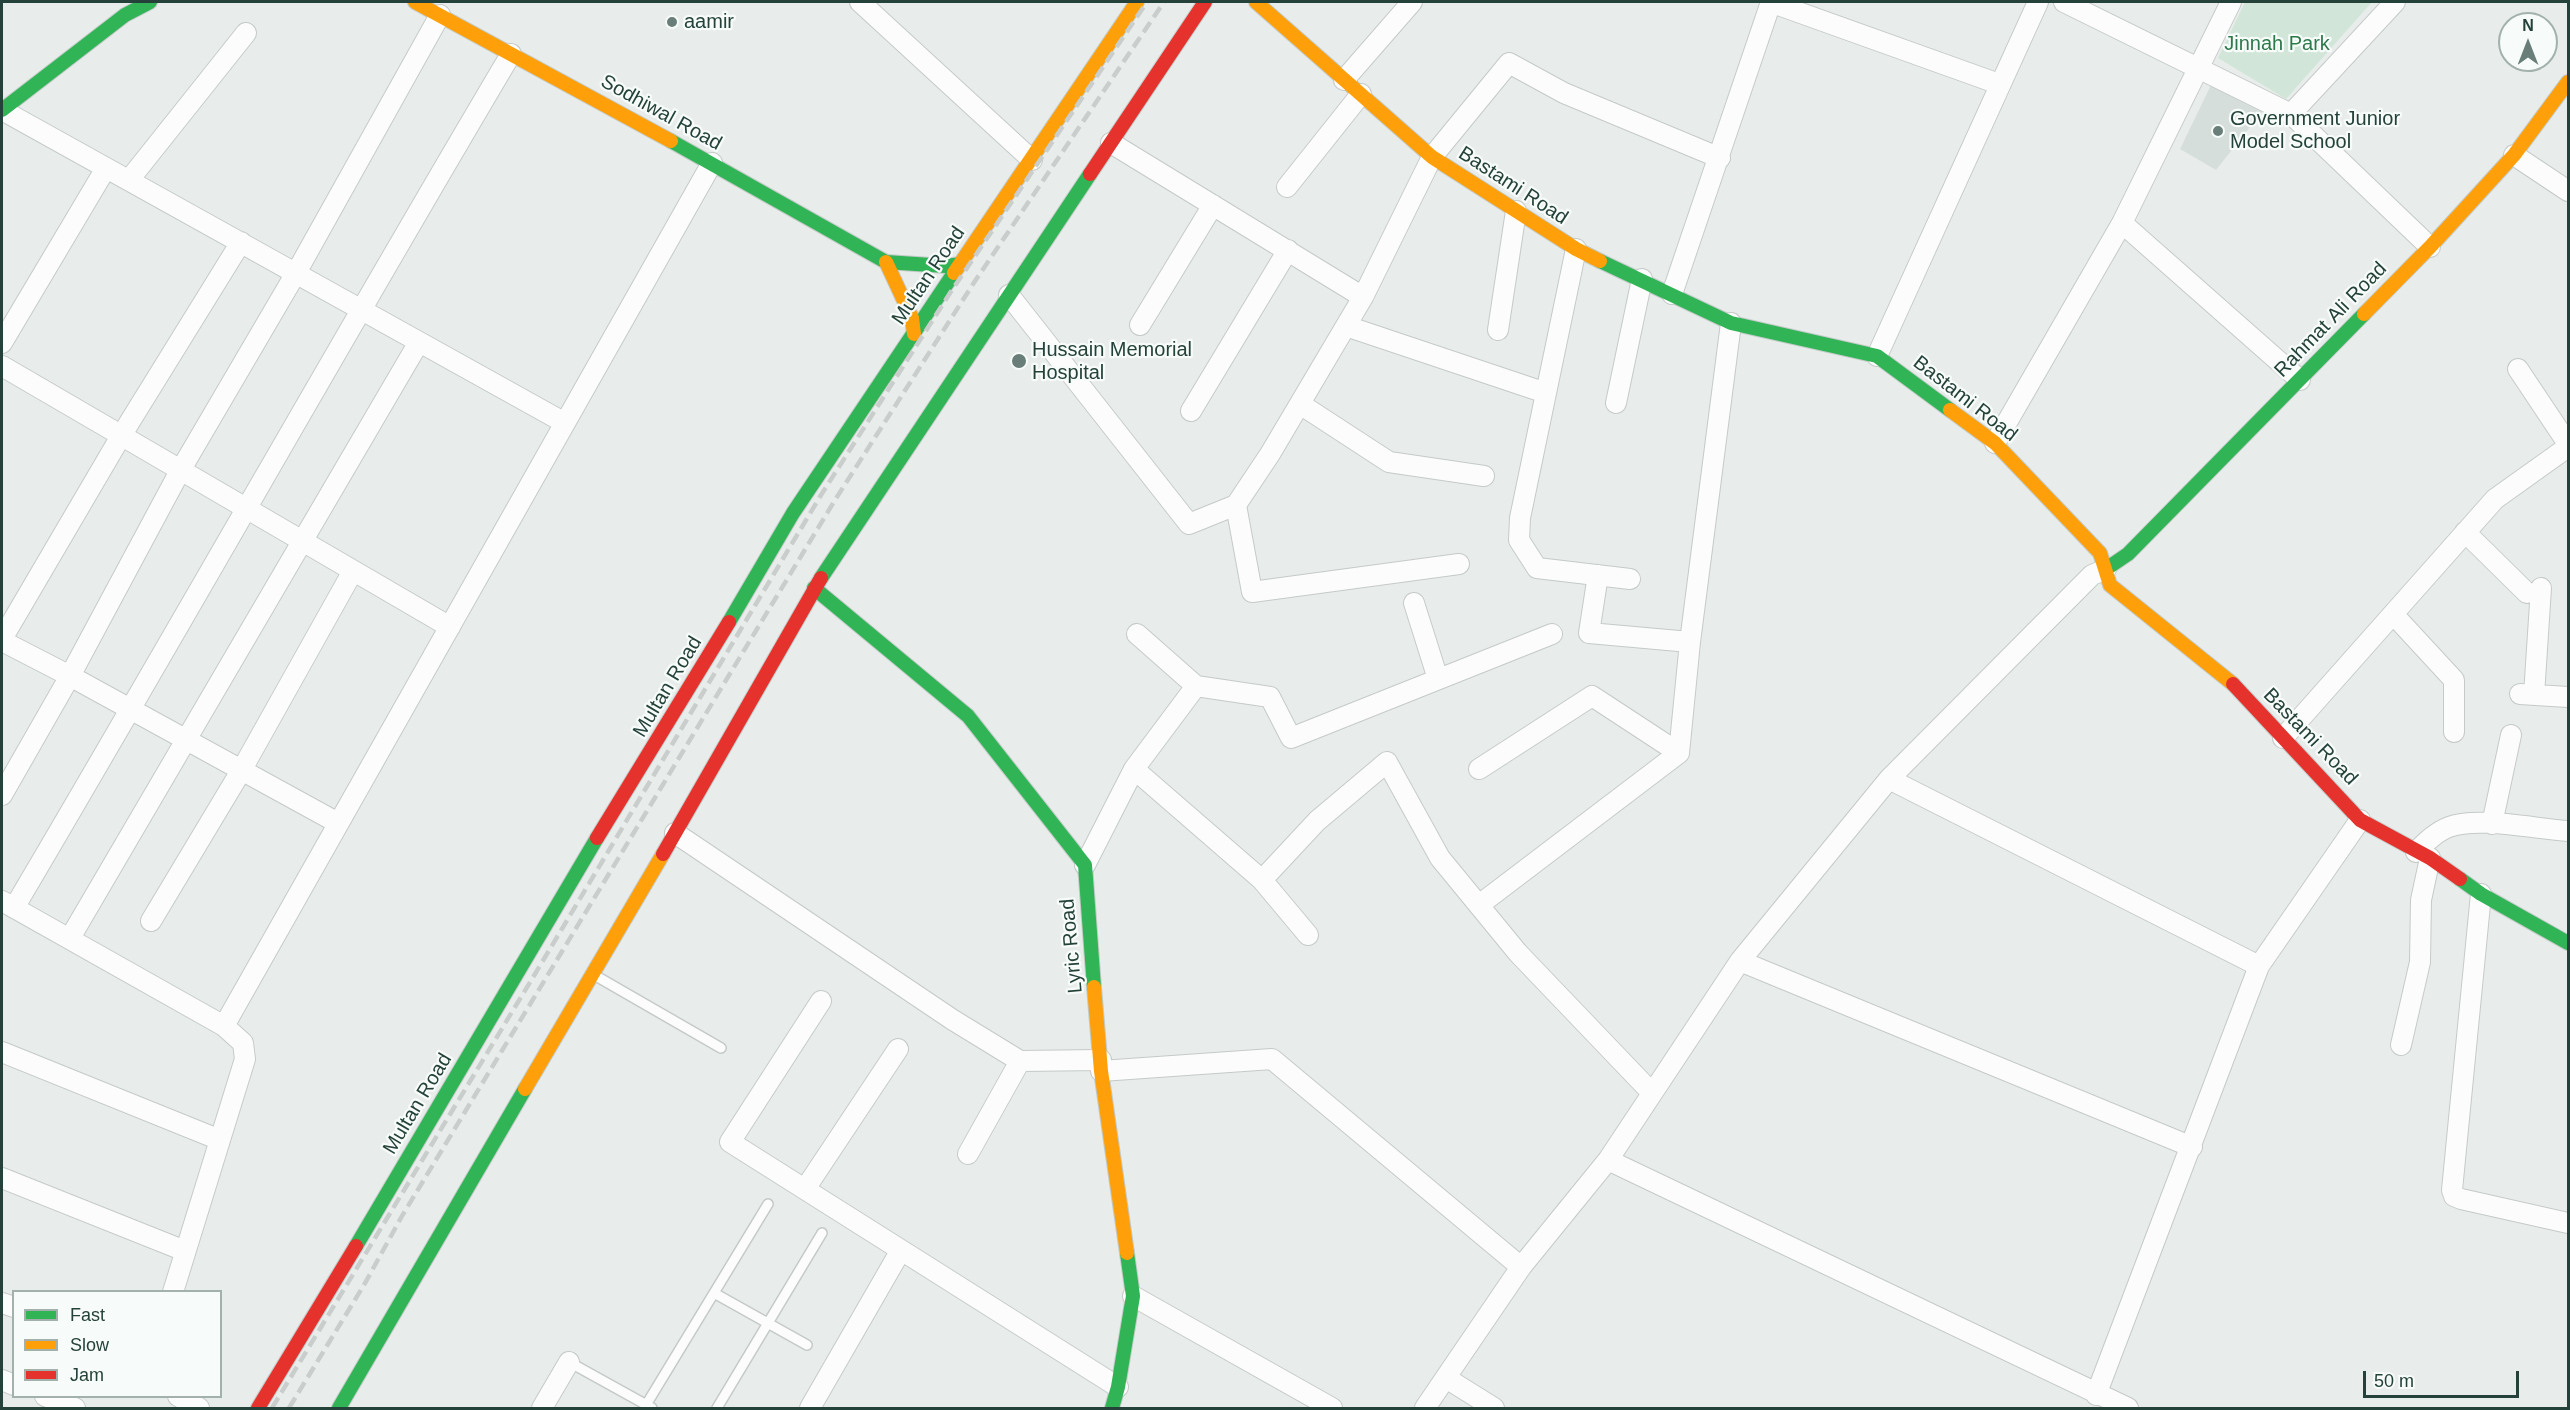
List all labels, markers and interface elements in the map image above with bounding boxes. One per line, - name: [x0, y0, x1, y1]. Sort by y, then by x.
- place label: aamir: [684, 10, 734, 34]
- north arrow: [2498, 12, 2558, 72]
- marker: aamir: [665, 15, 679, 29]
- text: N: [2522, 17, 2534, 34]
- park label: Jinnah Park: [2224, 32, 2330, 56]
- street label: Sodhiwal Road: [596, 70, 726, 156]
- place label: Government Junior Model School: [2230, 107, 2400, 154]
- marker: Government Junior Model School: [2211, 124, 2225, 138]
- street label: Bastami Road: [1454, 142, 1572, 230]
- street label: Multan Road: [887, 222, 971, 330]
- street label: Rahmat Ali Road: [2270, 257, 2392, 383]
- place label: Hussain Memorial Hospital: [1032, 338, 1192, 385]
- street label: Bastami Road: [1908, 351, 2022, 447]
- marker: Hussain Memorial Hospital: [1010, 352, 1028, 370]
- street label: Multan Road: [629, 632, 707, 742]
- street label: Bastami Road: [2258, 683, 2362, 791]
- street label: Lyric Road: [1056, 898, 1088, 994]
- street label: Multan Road: [379, 1049, 457, 1159]
- legend: [12, 1290, 222, 1398]
- text: Fast: [70, 1305, 105, 1325]
- text: Slow: [70, 1335, 109, 1355]
- scale bar: [2366, 1359, 2522, 1397]
- text: Jam: [70, 1365, 104, 1385]
- text: 50 m: [2374, 1371, 2414, 1391]

